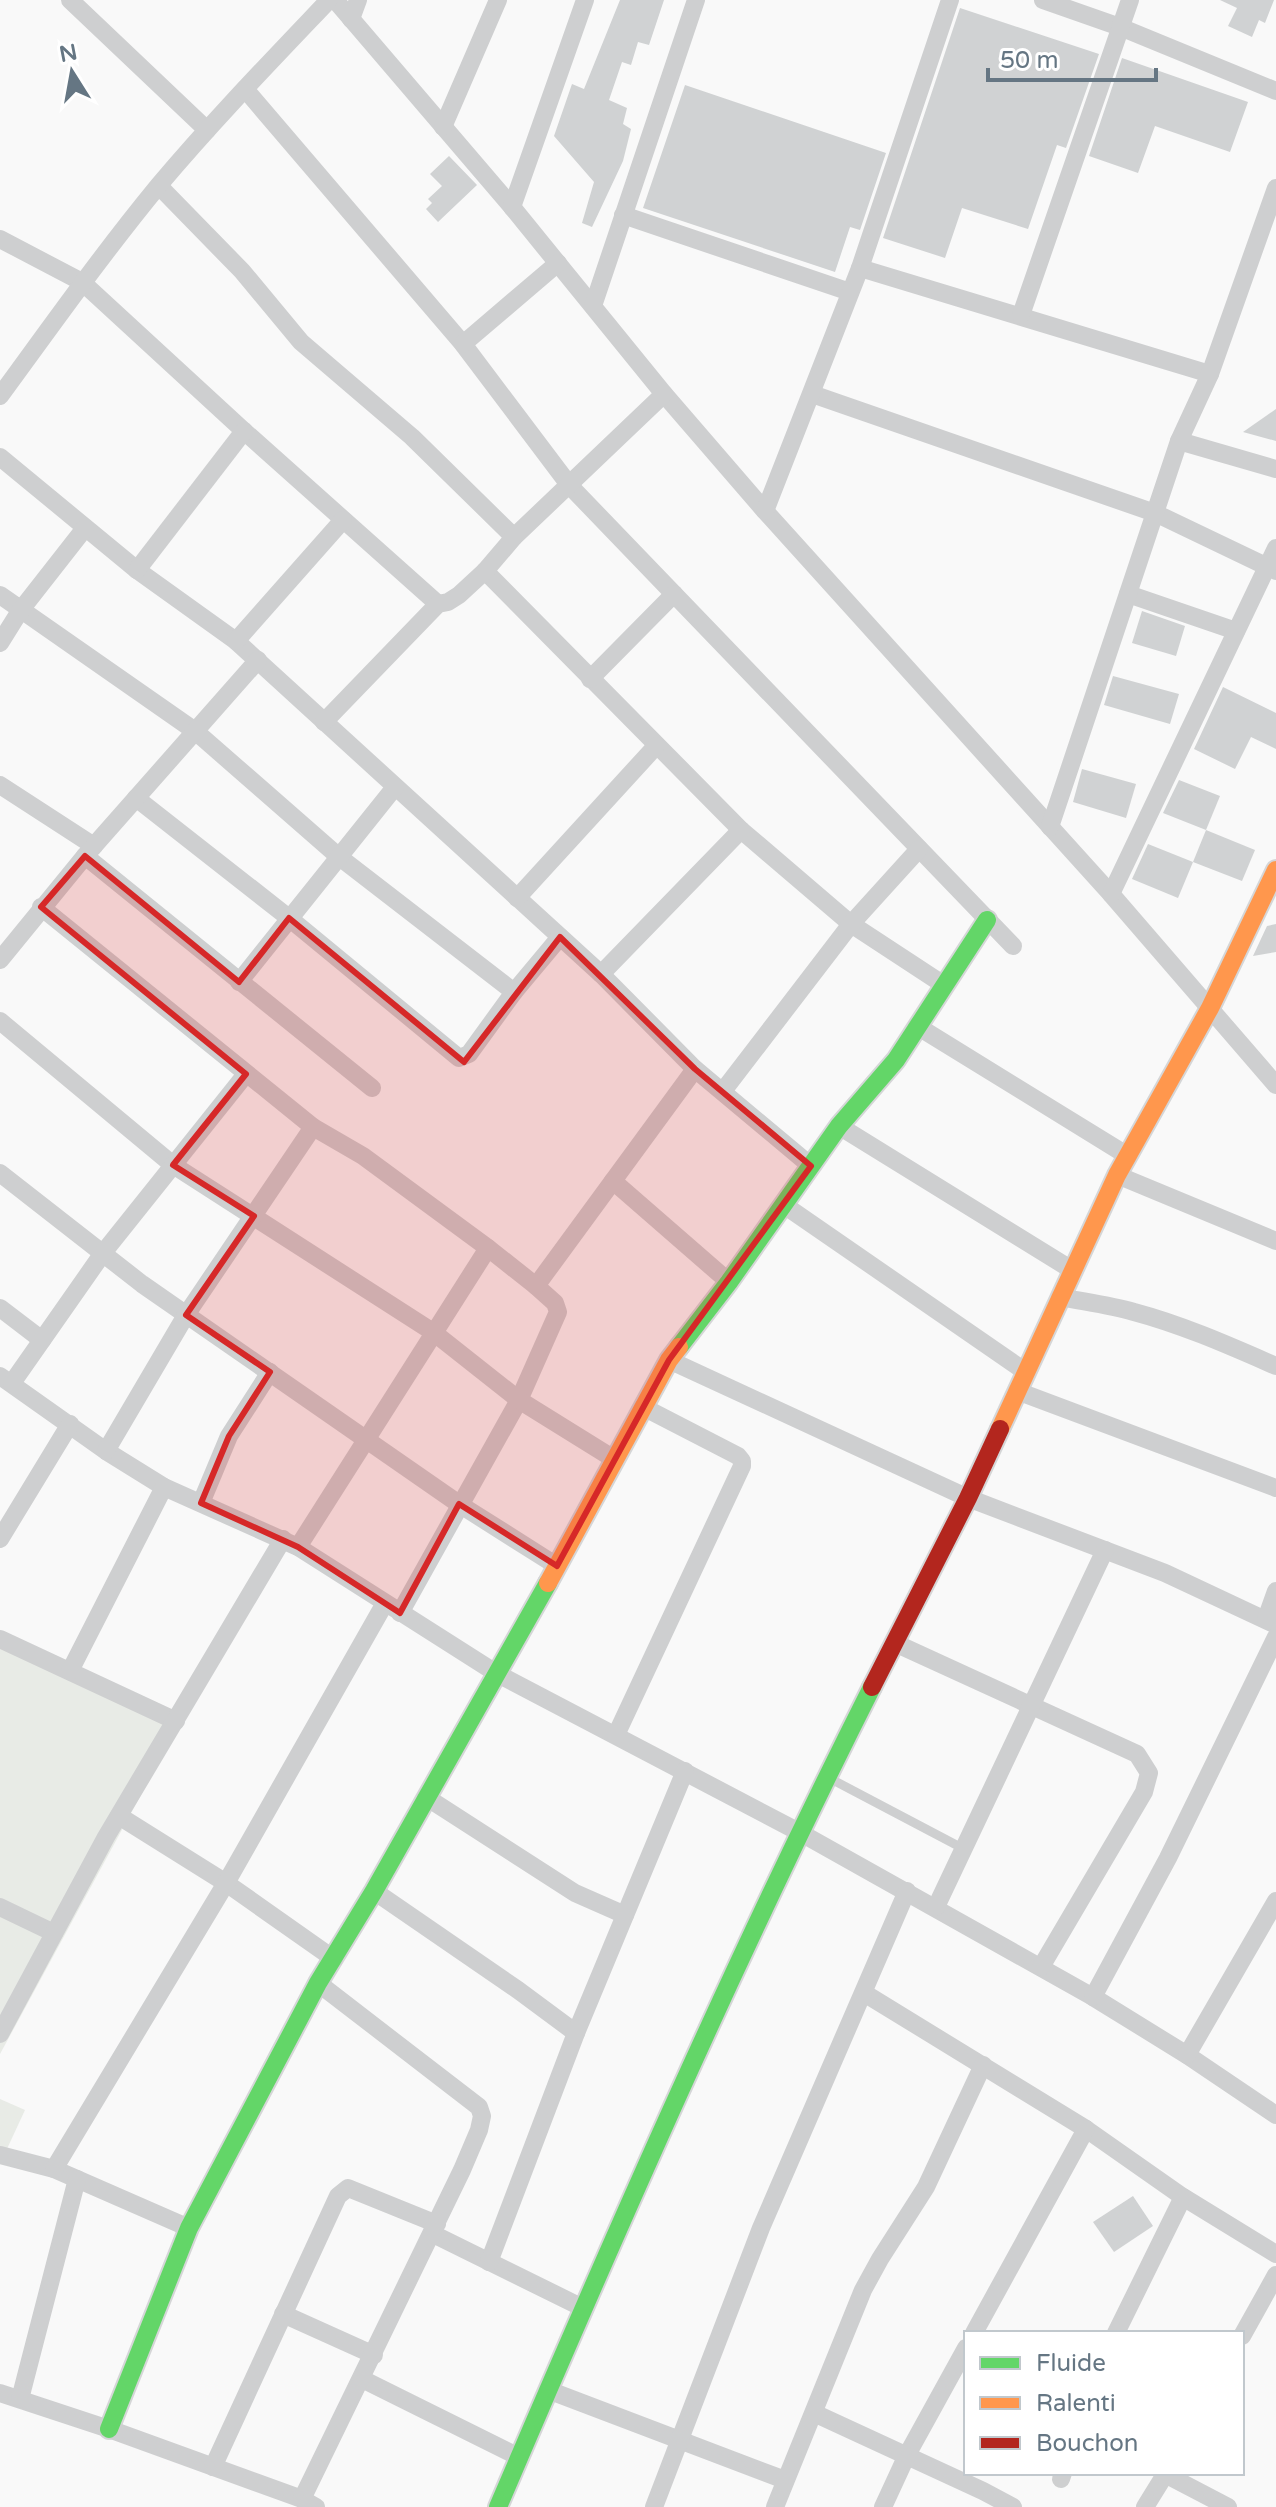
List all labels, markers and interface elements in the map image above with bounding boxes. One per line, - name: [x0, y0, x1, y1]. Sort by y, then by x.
- north arrow: [32, 32, 112, 112]
- scale bar: [988, 32, 1156, 82]
- text: N: [57, 39, 80, 68]
- text: 50 m: [1000, 46, 1058, 75]
- legend: [964, 2331, 1244, 2475]
- text: Fluide: [1036, 2349, 1106, 2378]
- text: Ralenti: [1036, 2389, 1116, 2418]
- text: Bouchon: [1036, 2429, 1138, 2458]

